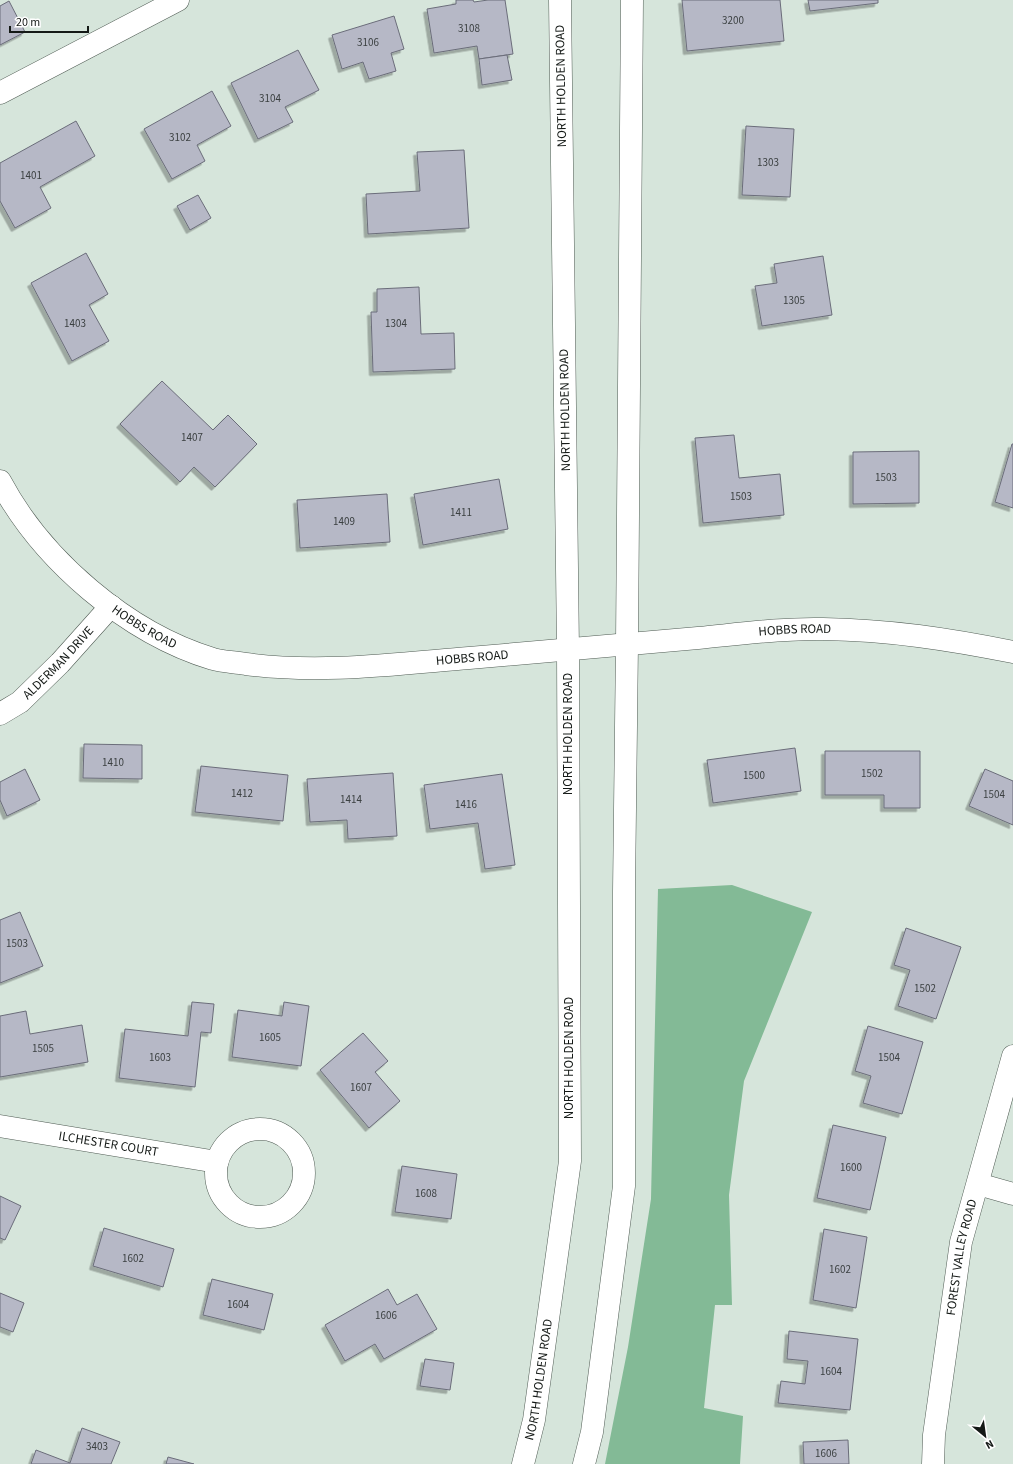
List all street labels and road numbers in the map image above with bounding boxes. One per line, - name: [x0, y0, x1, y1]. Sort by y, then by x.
- street label: NORTH HOLDEN ROAD: [551, 25, 571, 147]
- street label: NORTH HOLDEN ROAD: [555, 349, 575, 471]
- street label: HOBBS ROAD: [108, 601, 180, 653]
- street label: HOBBS ROAD: [758, 620, 831, 641]
- street label: ALDERMAN DRIVE: [19, 622, 98, 704]
- street label: HOBBS ROAD: [435, 645, 509, 670]
- street label: NORTH HOLDEN ROAD: [559, 673, 577, 795]
- street label: NORTH HOLDEN ROAD: [560, 997, 578, 1119]
- street label: ILCHESTER COURT: [57, 1127, 160, 1161]
- street label: FOREST VALLEY ROAD: [942, 1197, 982, 1317]
- street label: NORTH HOLDEN ROAD: [520, 1318, 557, 1442]

